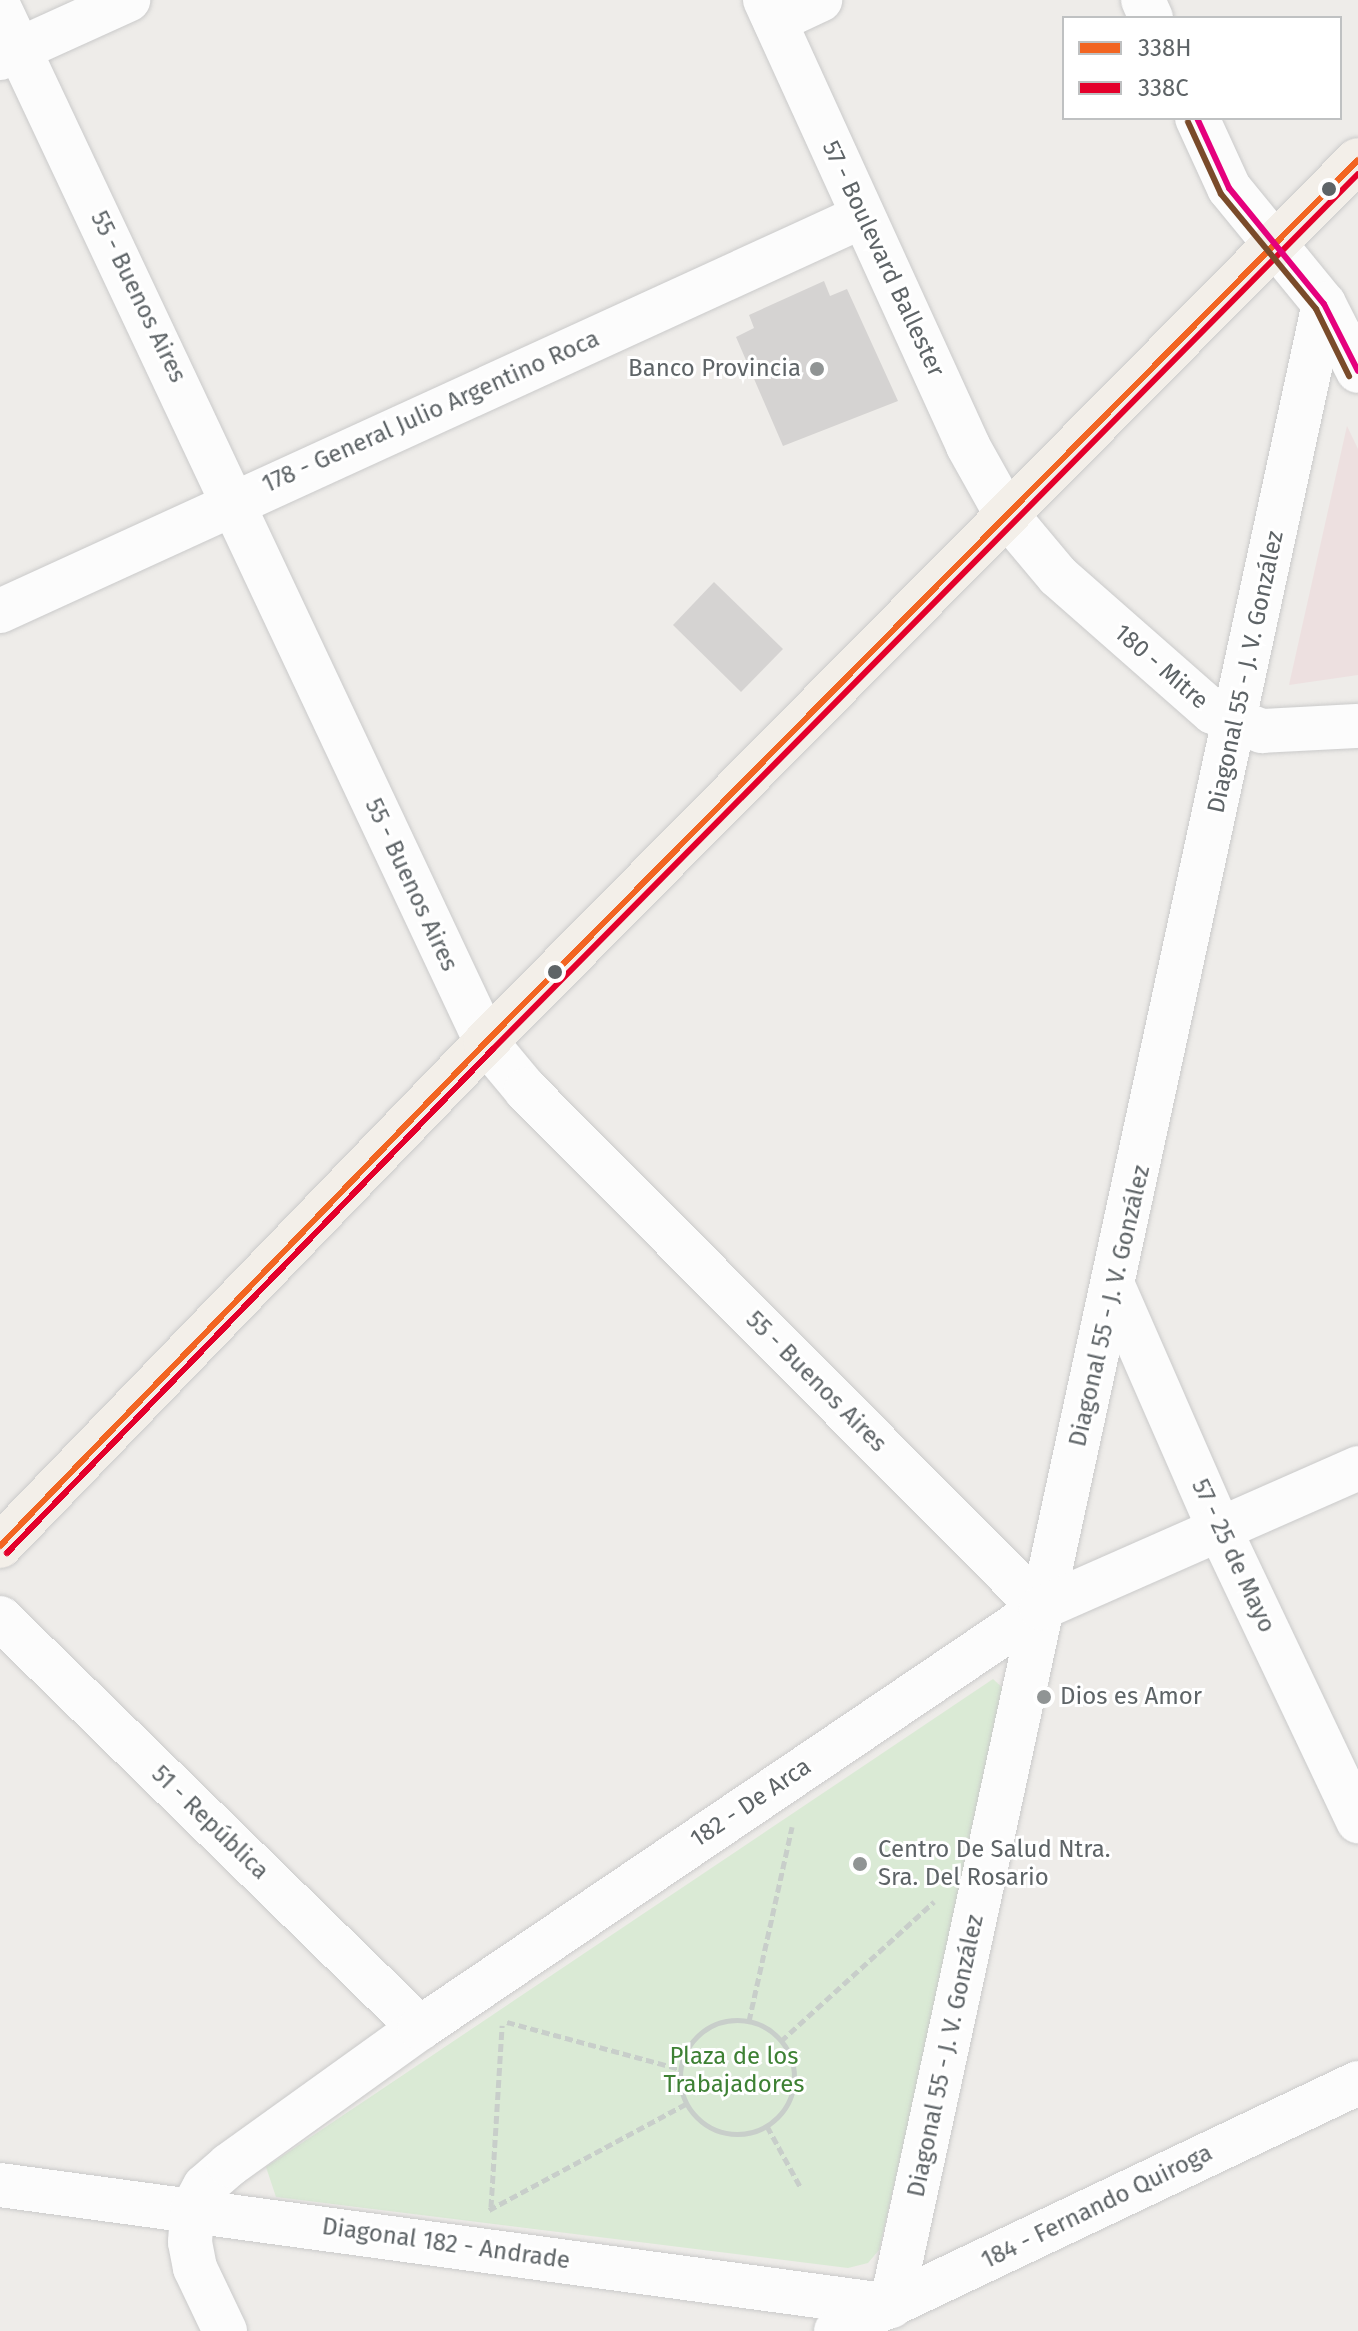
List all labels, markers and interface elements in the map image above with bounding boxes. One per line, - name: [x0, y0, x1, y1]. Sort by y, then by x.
- legend: [1062, 16, 1342, 120]
- text: 338H: [1138, 34, 1192, 62]
- text: 338C: [1138, 74, 1189, 102]
- street label: 57 - Boulevard Ballester: [816, 136, 950, 382]
- unlabelled marker: [1321, 181, 1337, 197]
- street label: 55 - Buenos Aires: [84, 207, 192, 387]
- street label: 178 - General Julio Argentino Roca: [258, 324, 604, 500]
- place label: Banco Provincia: [628, 355, 801, 383]
- marker: Banco Provincia: [808, 360, 826, 378]
- street label: Diagonal 55 - J. V. González: [1202, 528, 1290, 816]
- street label: 180 - Mitre: [1108, 618, 1214, 716]
- street label: 55 - Buenos Aires: [358, 794, 464, 976]
- unlabelled marker: [547, 964, 563, 980]
- street label: Diagonal 55 - J. V. González: [1064, 1162, 1156, 1450]
- street label: 55 - Buenos Aires: [740, 1306, 892, 1458]
- street label: 57 - 25 de Mayo: [1185, 1475, 1281, 1637]
- place label: Dios es Amor: [1060, 1683, 1202, 1711]
- marker: Dios es Amor: [1035, 1688, 1053, 1706]
- street label: 182 - De Arca: [685, 1752, 817, 1854]
- street label: 51 - República: [146, 1760, 274, 1886]
- place label: Centro De Salud Ntra. Sra. Del Rosario: [878, 1836, 1110, 1892]
- marker: Centro De Salud Ntra. Sra. Del Rosario: [849, 1853, 871, 1875]
- street label: Diagonal 55 - J. V. González: [902, 1912, 990, 2200]
- park label: Plaza de los Trabajadores: [664, 2043, 804, 2099]
- street label: 184 - Fernando Quiroga: [977, 2139, 1217, 2275]
- street label: Diagonal 182 - Andrade: [320, 2212, 572, 2276]

